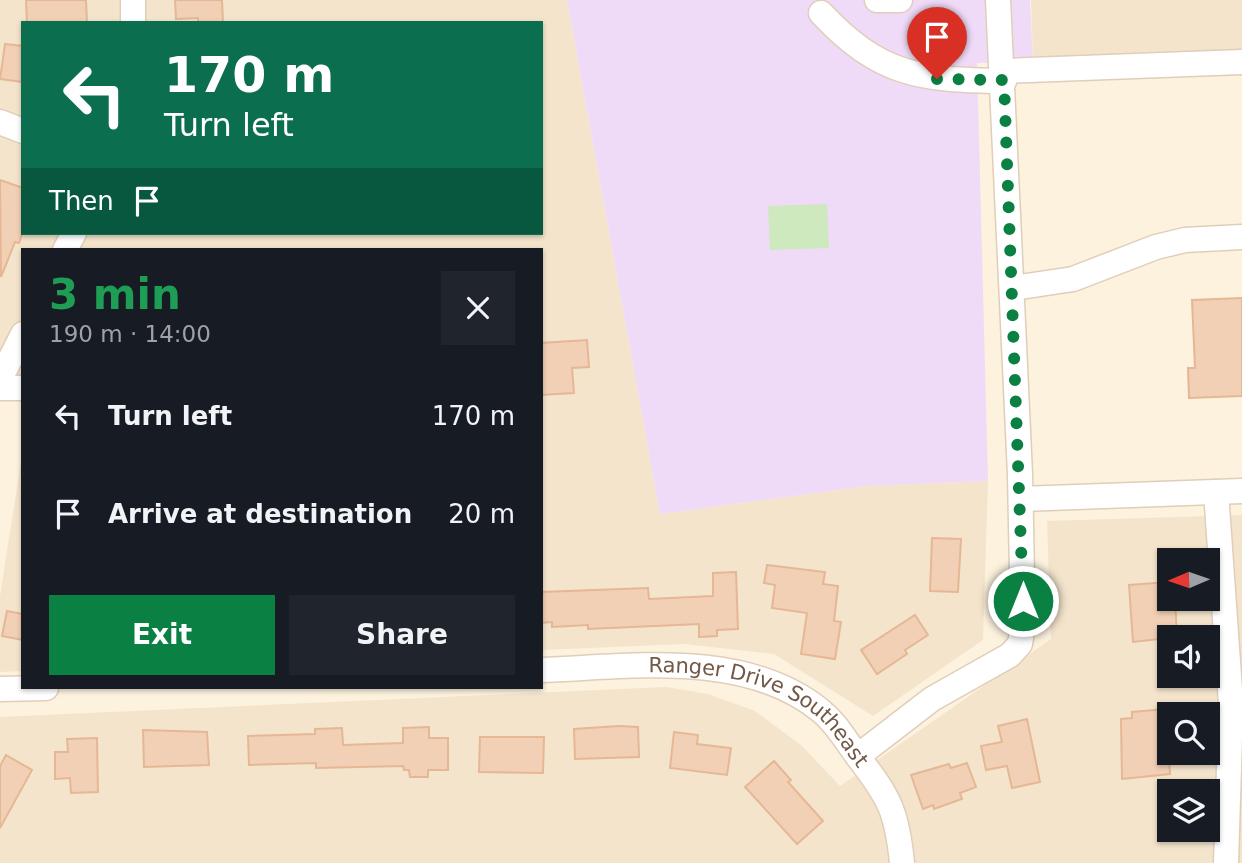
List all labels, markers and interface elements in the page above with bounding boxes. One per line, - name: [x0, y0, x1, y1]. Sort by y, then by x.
- pin: [907, 7, 967, 79]
- icon: arrive: [918, 18, 956, 56]
- text: 170 m: [164, 47, 334, 104]
- icon: left: [49, 49, 140, 140]
- text: Turn left: [164, 106, 294, 144]
- icon: arrive: [128, 182, 166, 220]
- text: Then: [49, 186, 114, 216]
- text: 3 min: [49, 270, 181, 319]
- button: close: [441, 271, 515, 345]
- text: 190 m · 14:00: [49, 321, 211, 347]
- icon: left: [49, 397, 87, 435]
- text: Turn left: [108, 401, 232, 431]
- text: 170 m: [432, 401, 515, 431]
- icon: arrive: [49, 495, 87, 533]
- text: Arrive at destination: [108, 499, 412, 529]
- text: 20 m: [448, 499, 515, 529]
- north arrow: [1157, 548, 1220, 611]
- map controls: [1157, 548, 1220, 842]
- position arrow: [986, 564, 1060, 638]
- button: Exit: [49, 595, 275, 675]
- button: Share: [289, 595, 515, 675]
- button: sound: [1157, 625, 1220, 688]
- street label: Ranger Drive Southeast: [649, 653, 873, 772]
- button: search: [1157, 702, 1220, 765]
- button: layers: [1157, 779, 1220, 842]

